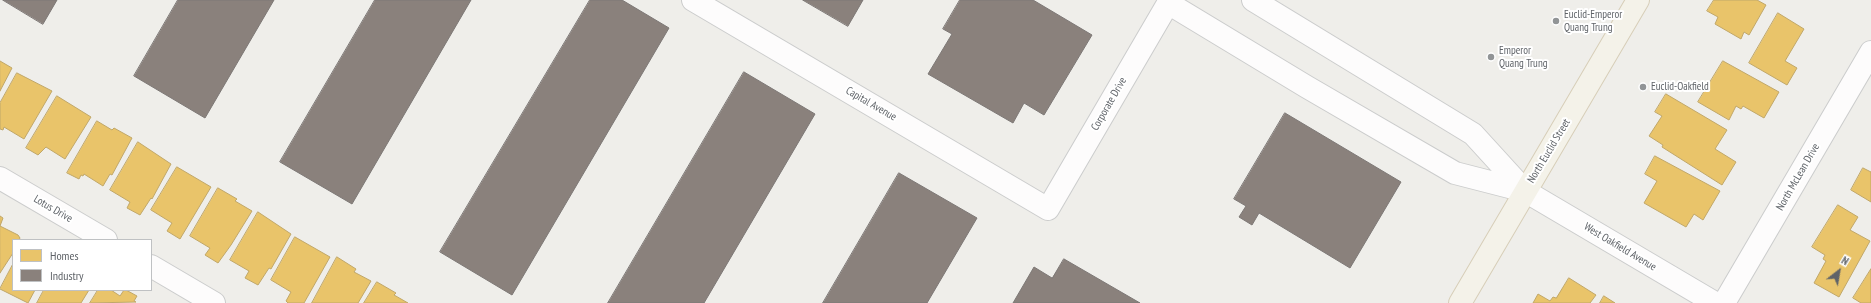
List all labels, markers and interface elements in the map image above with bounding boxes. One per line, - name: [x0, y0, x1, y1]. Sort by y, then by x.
- place label: Euclid-Emperor Quang Trung: [1564, 8, 1622, 34]
- marker: Euclid-Emperor Quang Trung: [1551, 16, 1561, 26]
- place label: Emperor Quang Trung: [1499, 44, 1547, 70]
- marker: Emperor Quang Trung: [1486, 52, 1496, 62]
- street label: Corporate Drive: [1088, 75, 1130, 133]
- place label: Euclid-Oakfield: [1651, 80, 1709, 94]
- marker: Euclid-Oakfield: [1638, 82, 1648, 92]
- street label: Capital Avenue: [843, 84, 899, 124]
- street label: North Euclid Street: [1525, 117, 1573, 185]
- street label: North McLean Drive: [1773, 141, 1823, 213]
- street label: Lotus Drive: [31, 193, 75, 225]
- street label: West Oakfield Avenue: [1581, 220, 1659, 274]
- legend: [12, 239, 152, 291]
- text: Homes: [50, 248, 78, 263]
- north arrow: [1819, 251, 1859, 291]
- text: N: [1839, 253, 1851, 268]
- text: Industry: [50, 268, 84, 283]

